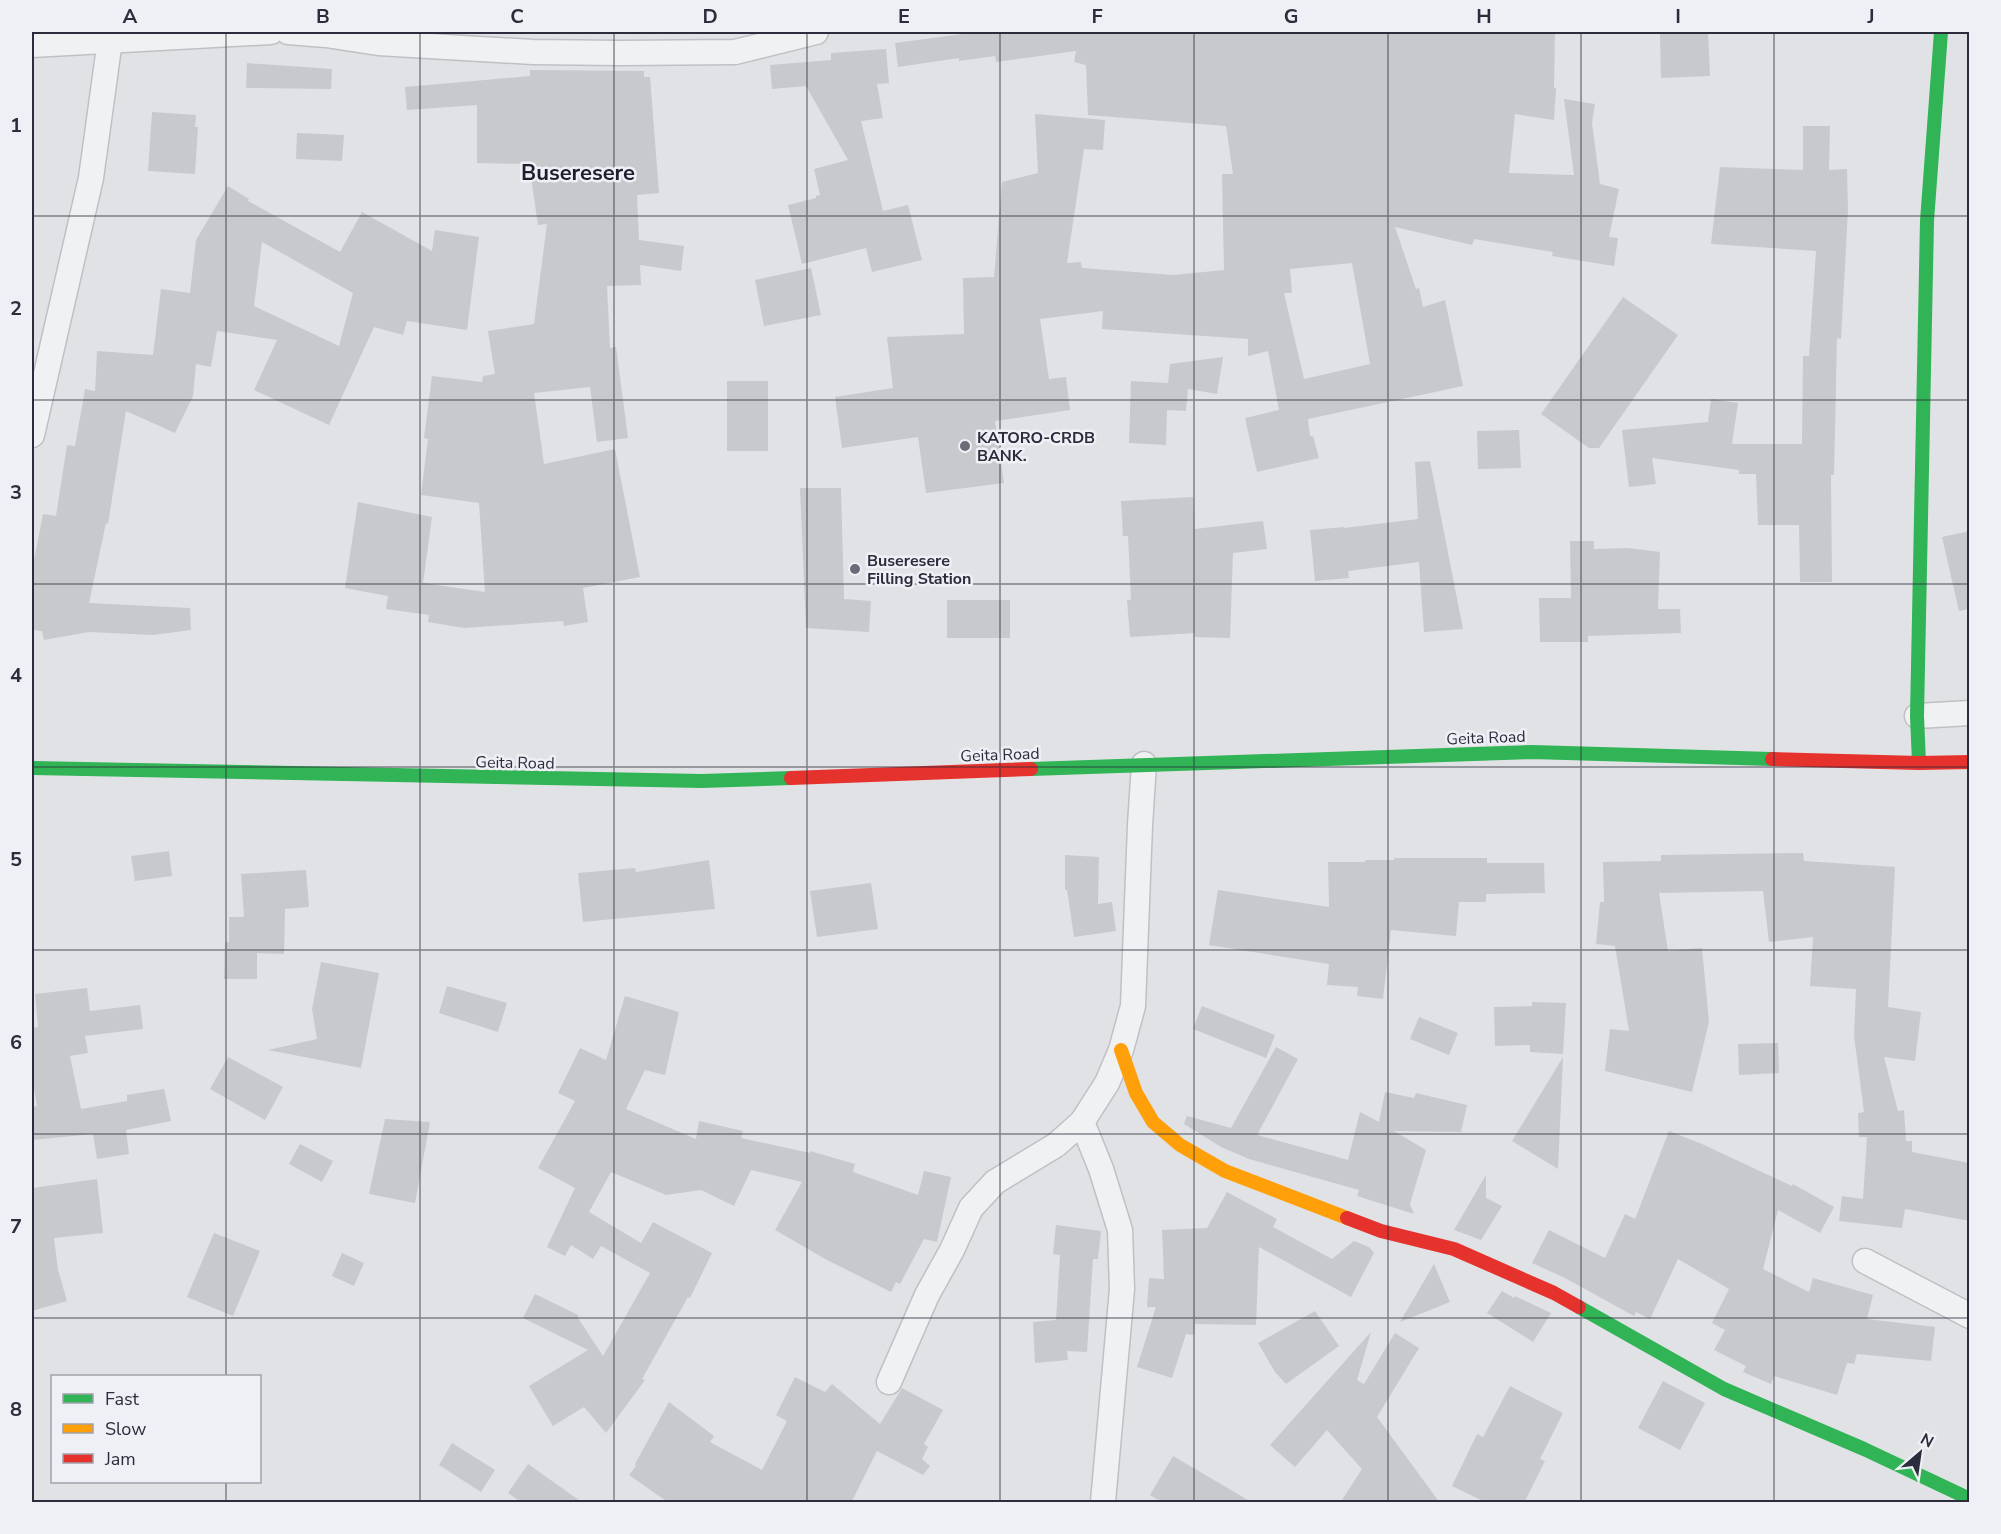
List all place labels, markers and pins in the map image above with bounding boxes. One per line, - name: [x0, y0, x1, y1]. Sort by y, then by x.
- place label: KATORO-CRDB BANK.: [977, 427, 1095, 467]
- marker: KATORO-CRDB BANK.: [958, 439, 972, 453]
- place label: Buseresere Filling Station: [867, 550, 971, 590]
- marker: Buseresere Filling Station: [848, 562, 862, 576]

